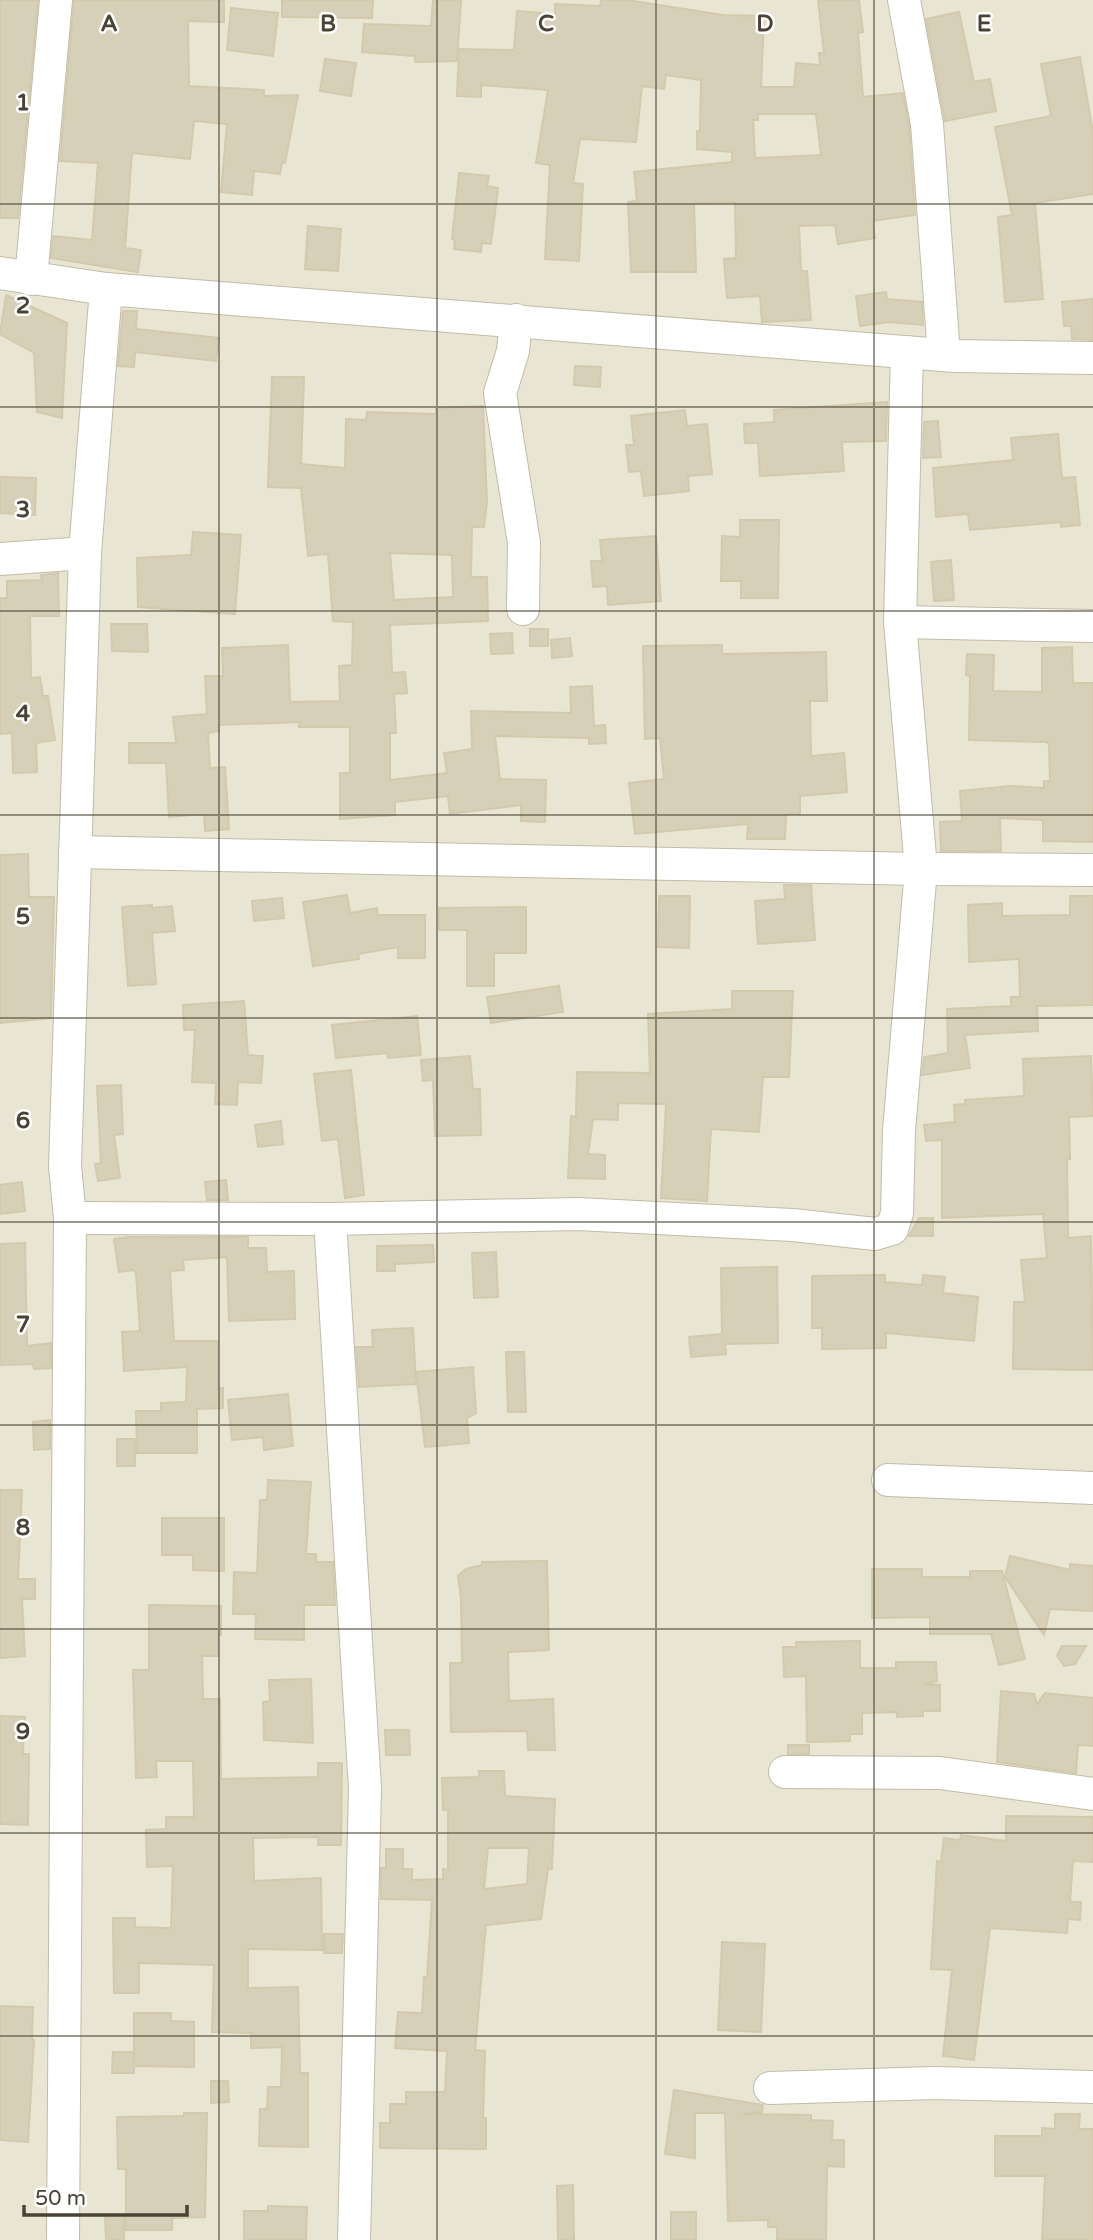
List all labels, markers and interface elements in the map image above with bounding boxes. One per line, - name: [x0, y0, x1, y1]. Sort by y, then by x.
- text: A: [100, 10, 118, 38]
- text: B: [320, 10, 336, 38]
- text: C: [538, 10, 554, 38]
- text: D: [756, 10, 774, 38]
- text: E: [977, 10, 991, 38]
- text: 1: [16, 89, 30, 117]
- text: 2: [16, 292, 30, 320]
- text: 3: [16, 496, 30, 524]
- text: 4: [16, 700, 31, 728]
- text: 5: [16, 903, 30, 931]
- text: 6: [16, 1107, 30, 1135]
- text: 7: [16, 1311, 30, 1339]
- text: 8: [16, 1514, 30, 1542]
- text: 9: [16, 1718, 30, 1746]
- scale bar: [24, 2174, 187, 2218]
- text: 50 m: [35, 2186, 86, 2211]

